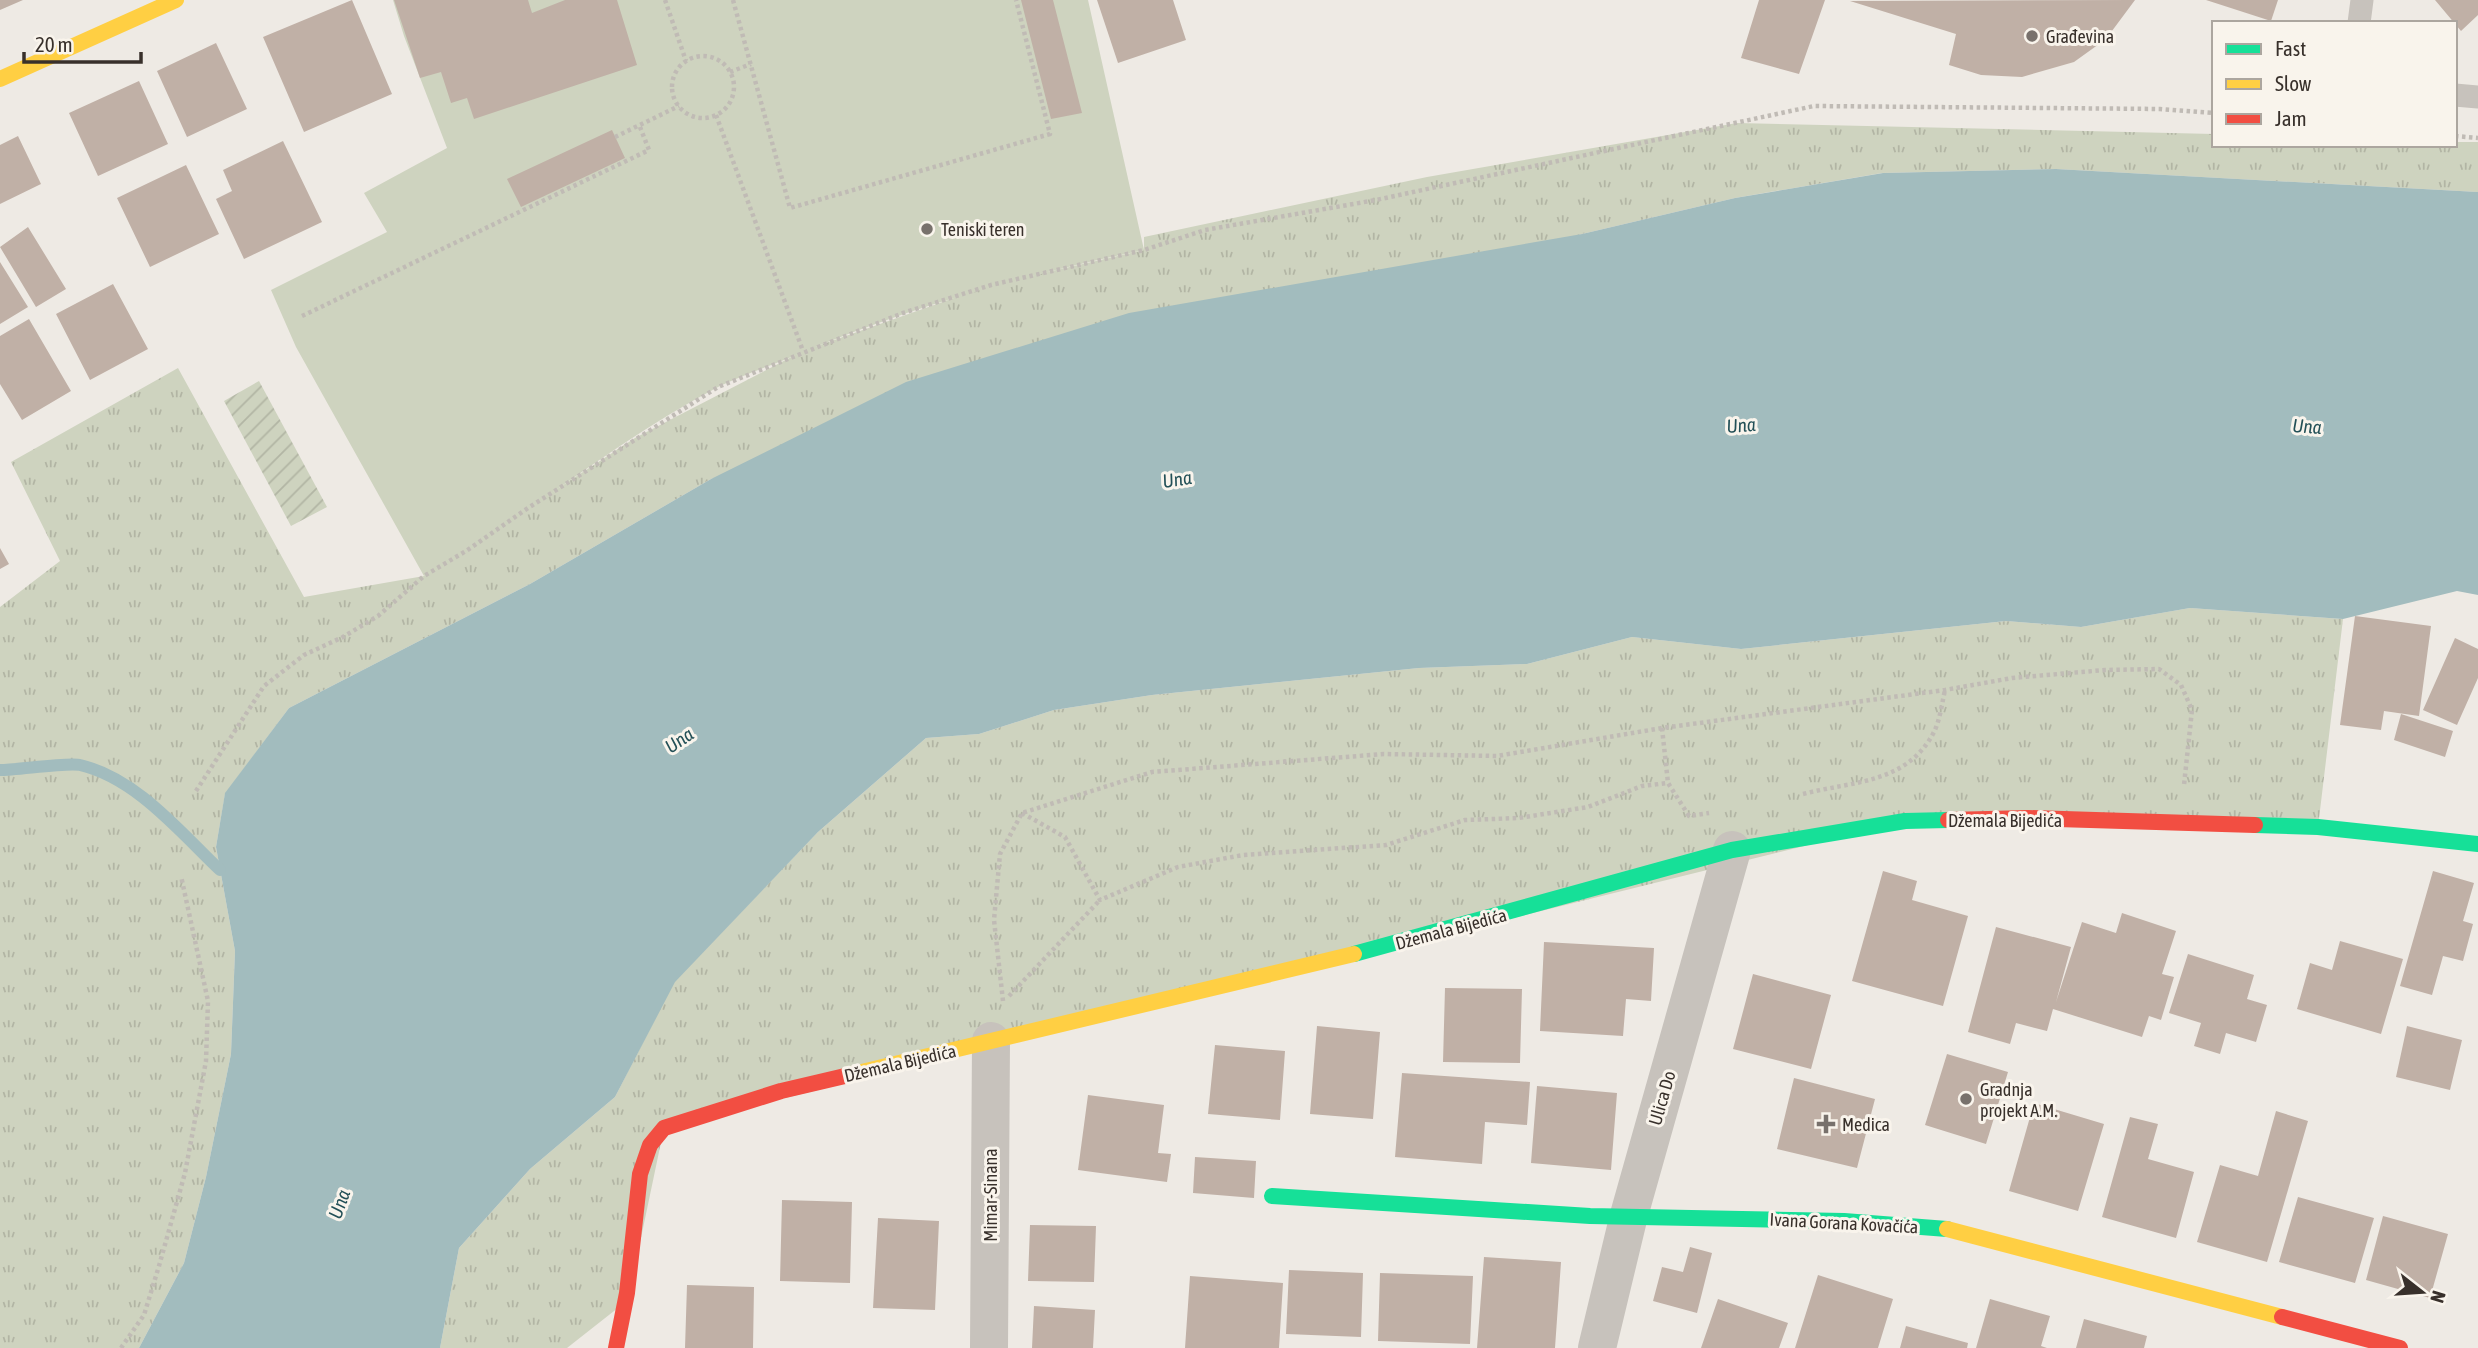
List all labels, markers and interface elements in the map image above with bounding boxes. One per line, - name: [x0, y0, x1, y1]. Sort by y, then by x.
- scale bar: [24, 21, 142, 65]
- legend: [2212, 21, 2457, 147]
- place label: Građevina: [2046, 26, 2114, 47]
- marker: Građevina: [2024, 28, 2040, 44]
- text: 20 m: [35, 32, 73, 56]
- text: Fast: [2275, 36, 2306, 60]
- text: Slow: [2275, 71, 2312, 95]
- text: Jam: [2275, 106, 2307, 130]
- place label: Teniski teren: [941, 219, 1025, 240]
- marker: Teniski teren: [919, 221, 935, 237]
- water label: Una: [1726, 413, 1757, 437]
- water label: Una: [2292, 414, 2323, 438]
- water label: Una: [1161, 466, 1193, 492]
- water label: Una: [661, 723, 697, 757]
- street label: Džemala Bijedića: [1948, 810, 2062, 831]
- street label: Džemala Bijedića: [1393, 904, 1509, 954]
- street label: Džemala Bijedića: [842, 1040, 958, 1086]
- street label: Ulica Do: [1644, 1068, 1680, 1128]
- place label: Gradnja projekt A.M.: [1980, 1079, 2057, 1121]
- marker: Gradnja projekt A.M.: [1958, 1091, 1974, 1107]
- marker: Medica: [1816, 1114, 1836, 1134]
- place label: Medica: [1842, 1114, 1890, 1135]
- street label: Mimar-Sinana: [980, 1148, 1001, 1242]
- water label: Una: [324, 1186, 354, 1222]
- street label: Ivana Gorana Kovačića: [1769, 1209, 1919, 1237]
- north arrow: [2387, 1257, 2457, 1327]
- text: N: [2426, 1288, 2450, 1306]

